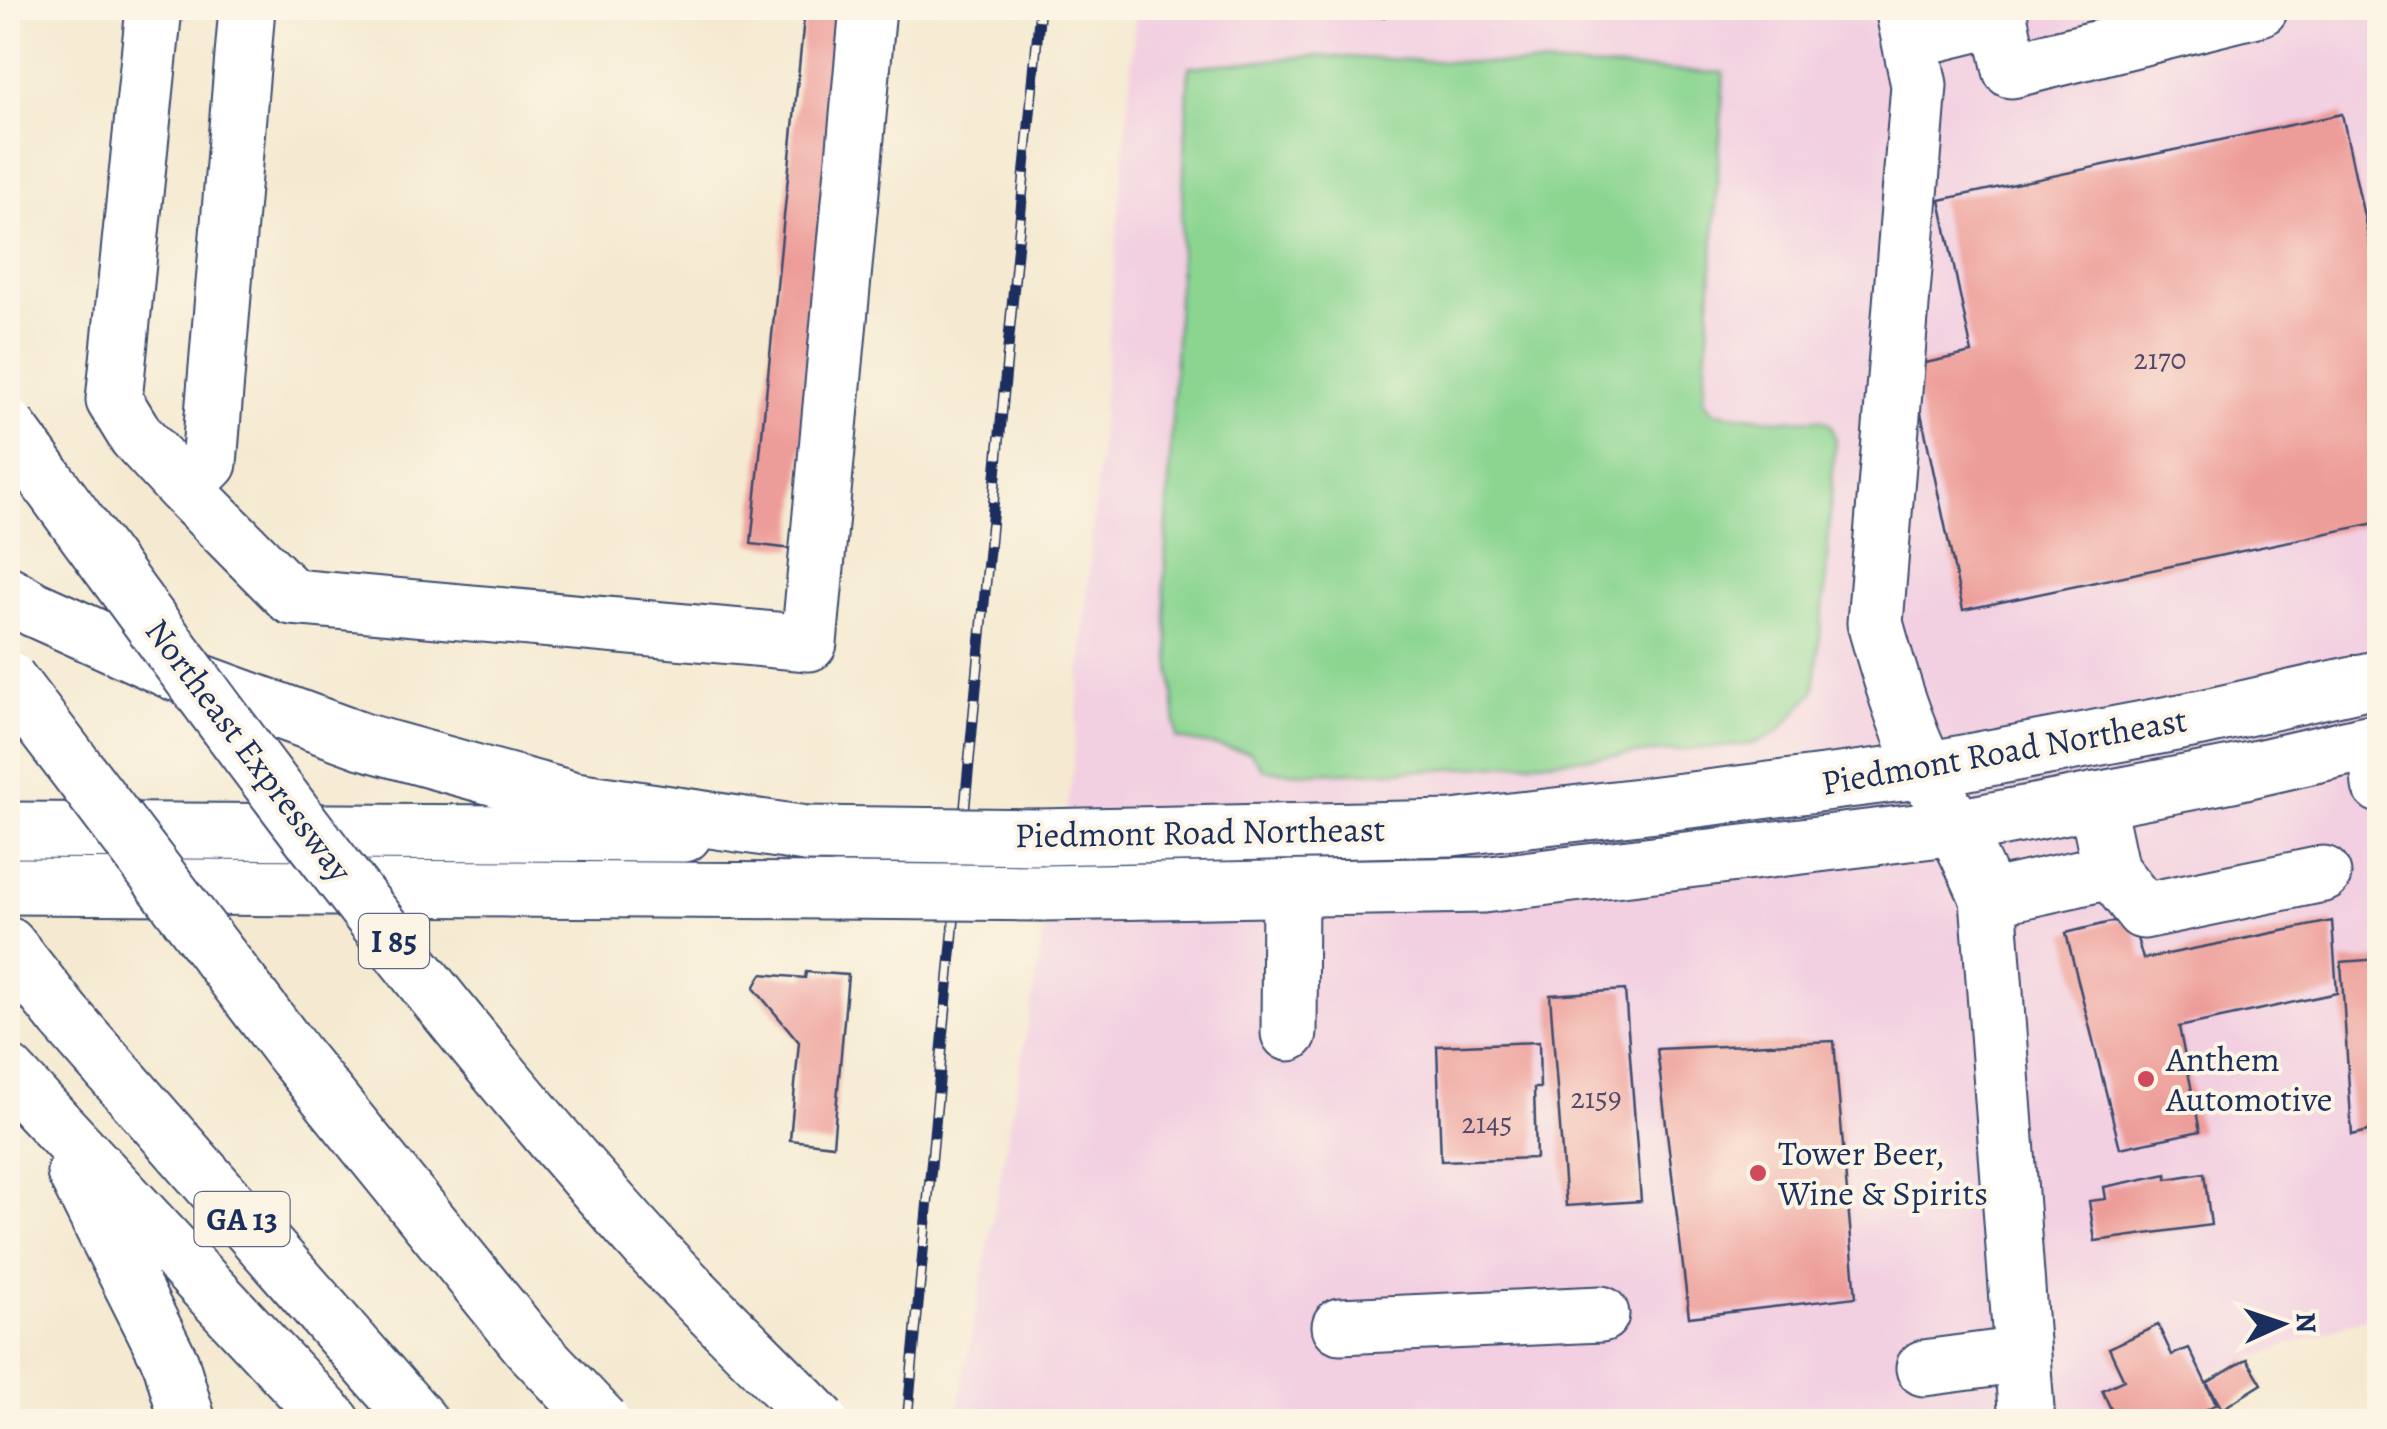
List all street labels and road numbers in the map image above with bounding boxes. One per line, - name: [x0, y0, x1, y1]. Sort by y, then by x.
- street label: Northeast Expressway: [134, 609, 364, 892]
- street label: Piedmont Road Northeast: [1817, 695, 2191, 807]
- street label: Piedmont Road Northeast: [1014, 805, 1386, 859]
- road number: I 85: [359, 914, 429, 968]
- road number: GA 13: [194, 1192, 290, 1246]

